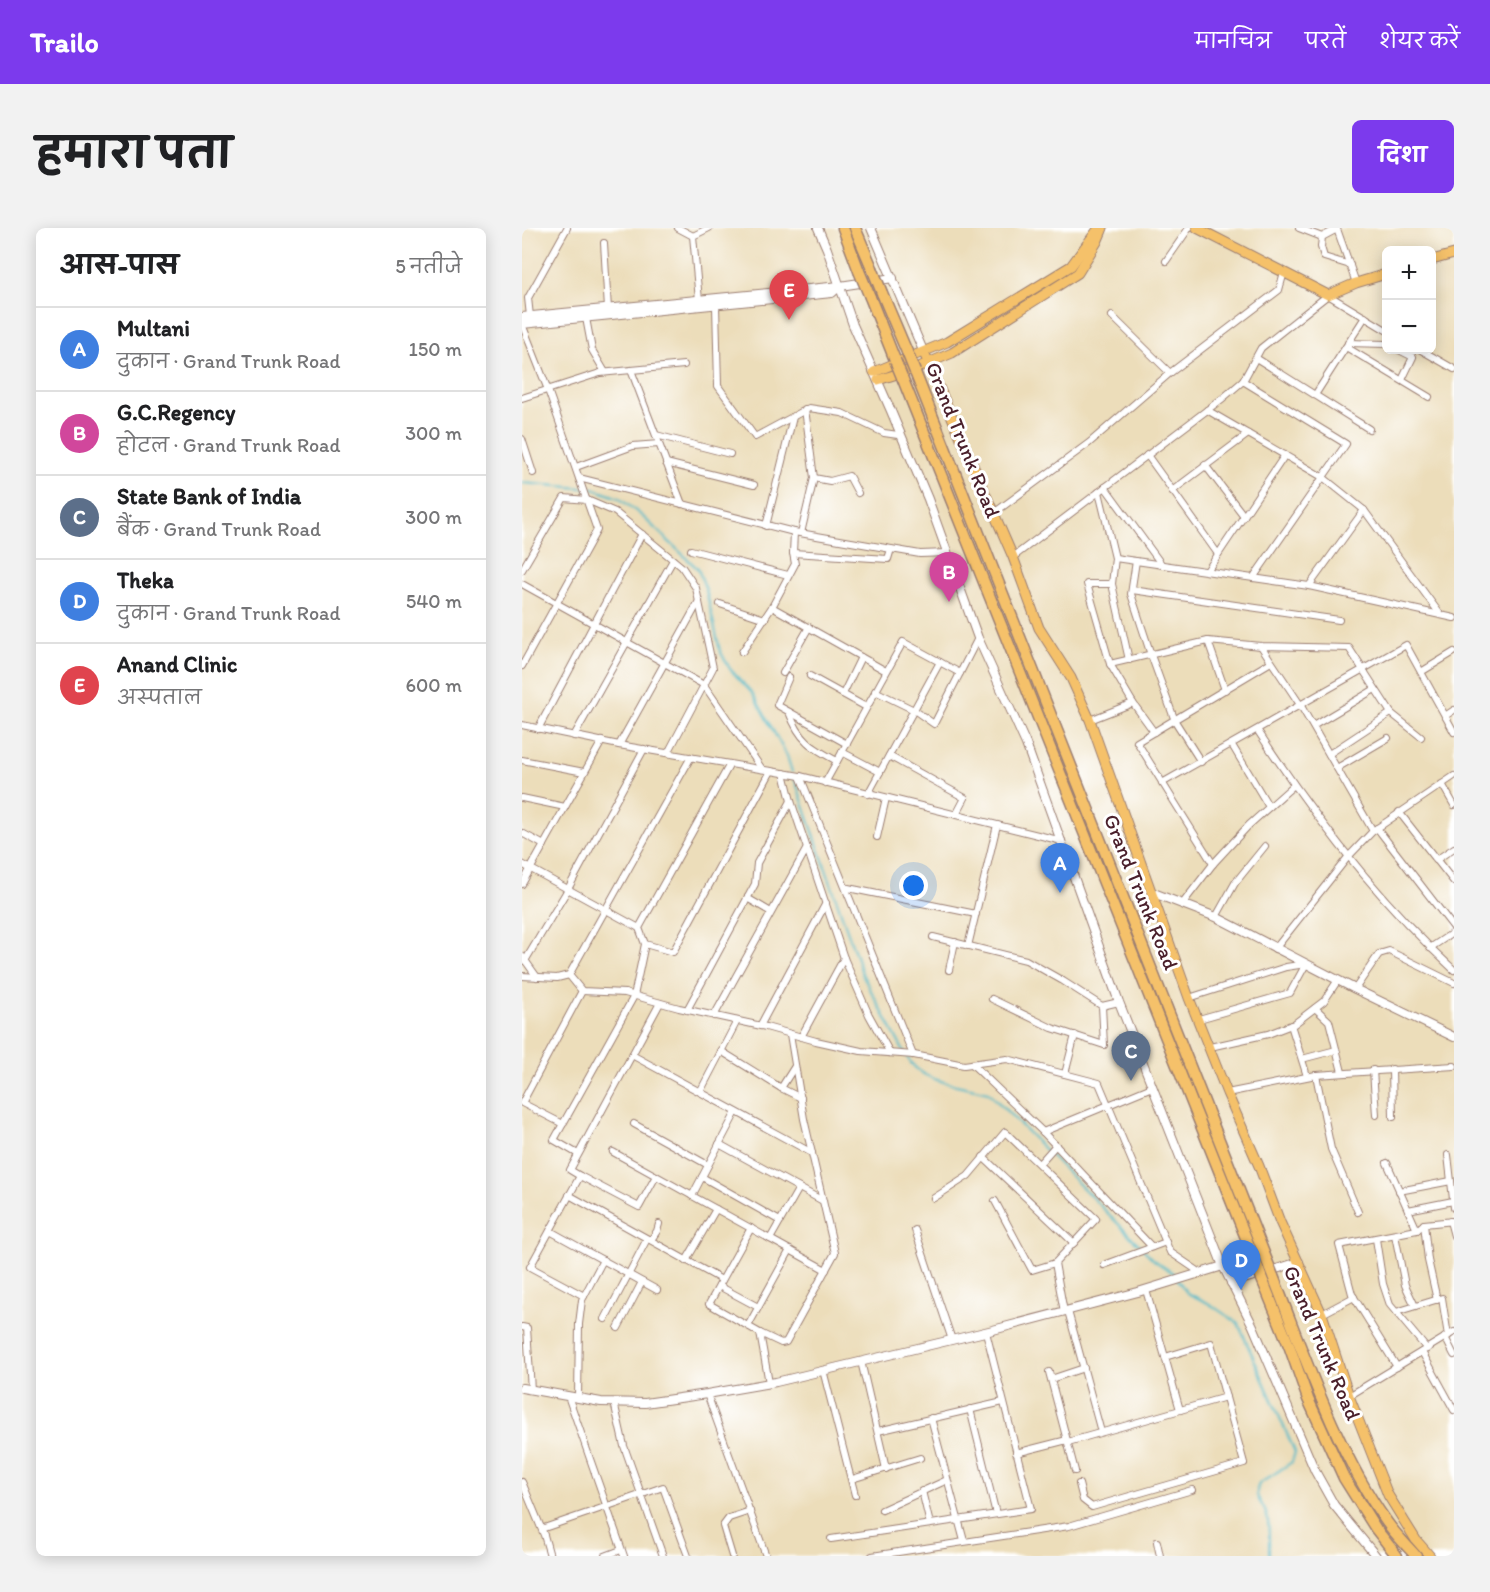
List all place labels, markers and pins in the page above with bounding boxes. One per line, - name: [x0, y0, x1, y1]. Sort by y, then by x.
- pin: E: [770, 270, 808, 320]
- pin: B: [930, 552, 968, 602]
- pin: A: [1040, 844, 1080, 893]
- pin: C: [1112, 1032, 1150, 1081]
- pin: D: [1222, 1240, 1260, 1290]

